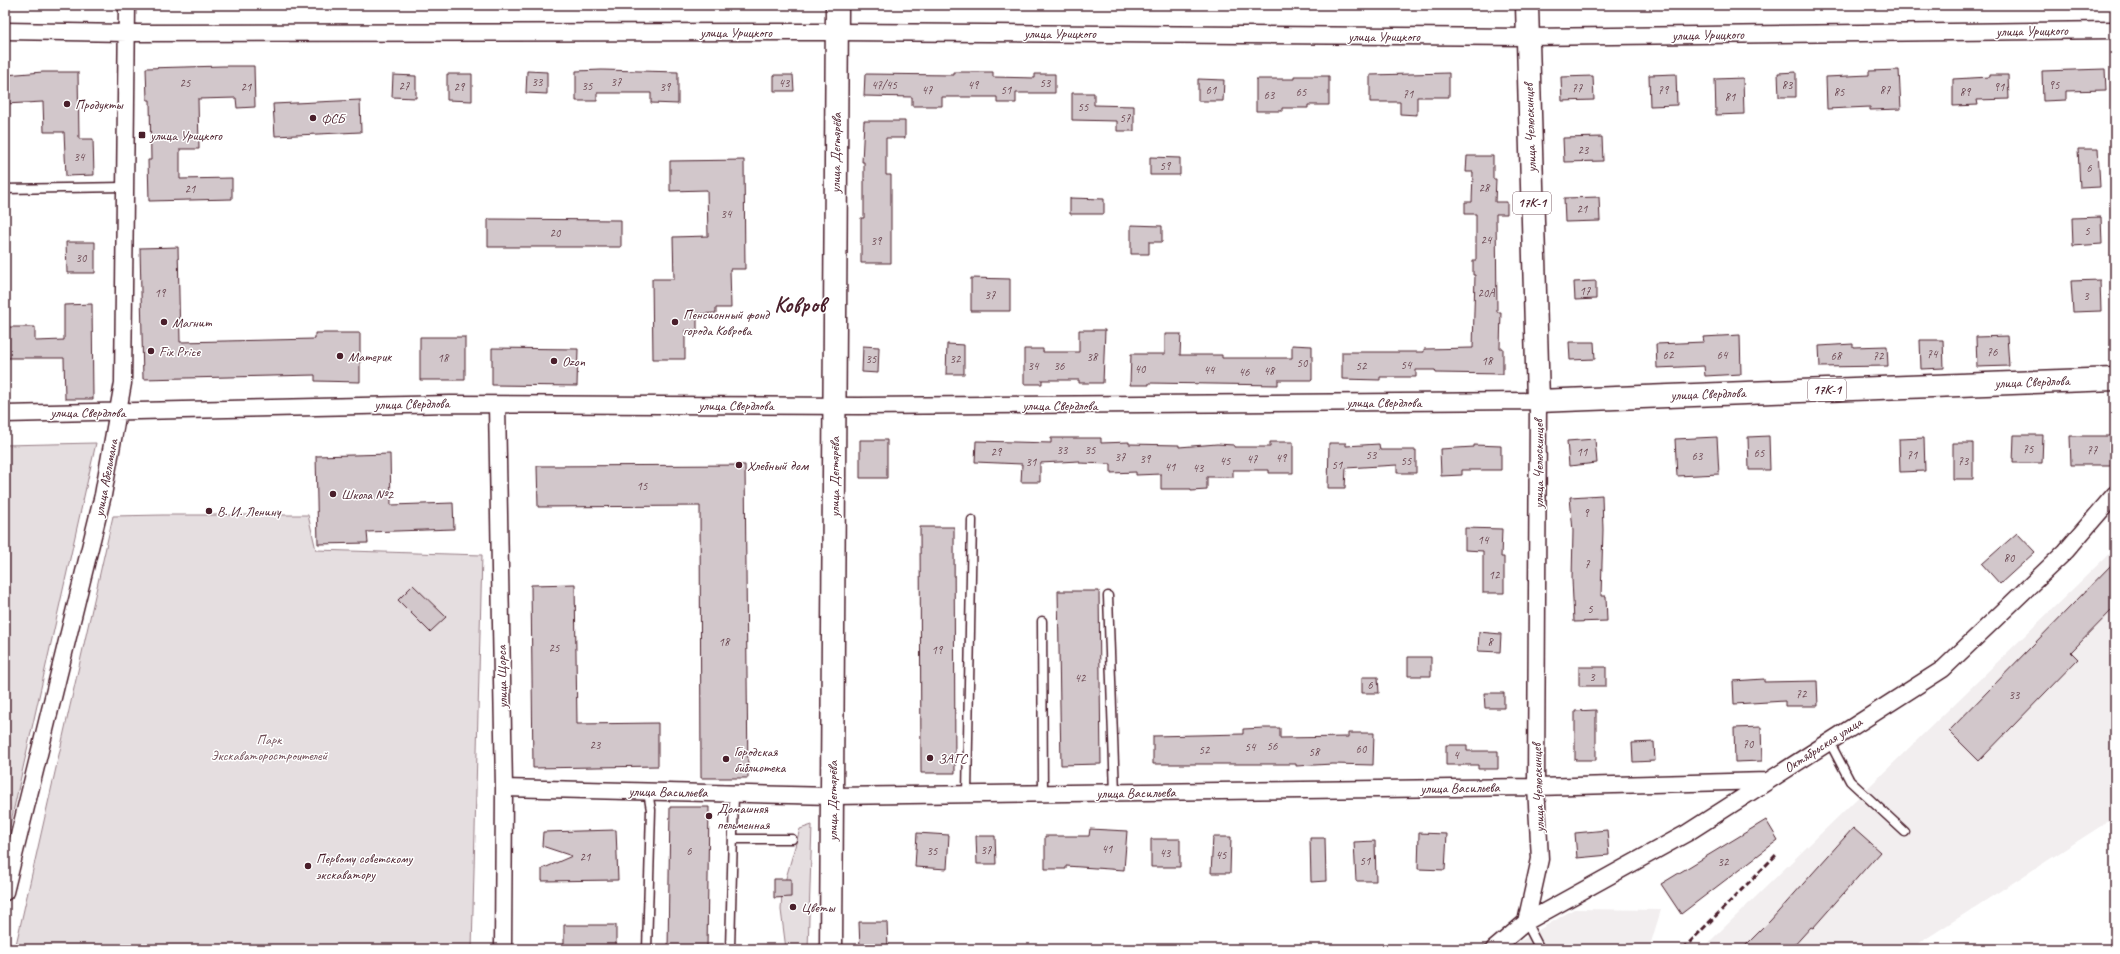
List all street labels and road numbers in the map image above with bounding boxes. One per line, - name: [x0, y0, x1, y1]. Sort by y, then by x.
- street label: улица Урицкого: [1995, 22, 2069, 40]
- street label: улица Урицкого: [699, 24, 773, 41]
- street label: улица Урицкого: [1023, 25, 1097, 42]
- street label: улица Урицкого: [1671, 26, 1745, 44]
- street label: улица Урицкого: [1347, 28, 1421, 45]
- street label: улица Челюскинцев: [1520, 80, 1540, 174]
- street label: улица Дегтярёва: [827, 112, 845, 194]
- road number: 17К-1: [1513, 192, 1551, 214]
- street label: улица Свердлова: [1993, 372, 2071, 392]
- road number: 17К-1: [1808, 379, 1846, 401]
- street label: улица Свердлова: [1669, 384, 1747, 404]
- street label: улица Свердлова: [1345, 394, 1423, 411]
- street label: улица Свердлова: [373, 395, 451, 413]
- street label: улица Свердлова: [697, 397, 775, 414]
- street label: улица Свердлова: [1021, 397, 1099, 414]
- street label: улица Свердлова: [49, 404, 127, 421]
- street label: улица Челюскинцев: [1530, 417, 1547, 509]
- street label: улица Абельмана: [90, 436, 122, 519]
- street label: улица Дегтярёва: [826, 436, 843, 518]
- street label: улица Щорса: [493, 644, 511, 710]
- street label: Октябрьская улица: [1781, 713, 1866, 776]
- street label: улица Челюскинцев: [1528, 740, 1548, 834]
- street label: улица Дегтярёва: [824, 760, 841, 842]
- street label: улица Васильева: [1419, 779, 1501, 797]
- street label: улица Васильева: [627, 783, 709, 801]
- street label: улица Васильева: [1095, 784, 1177, 802]

